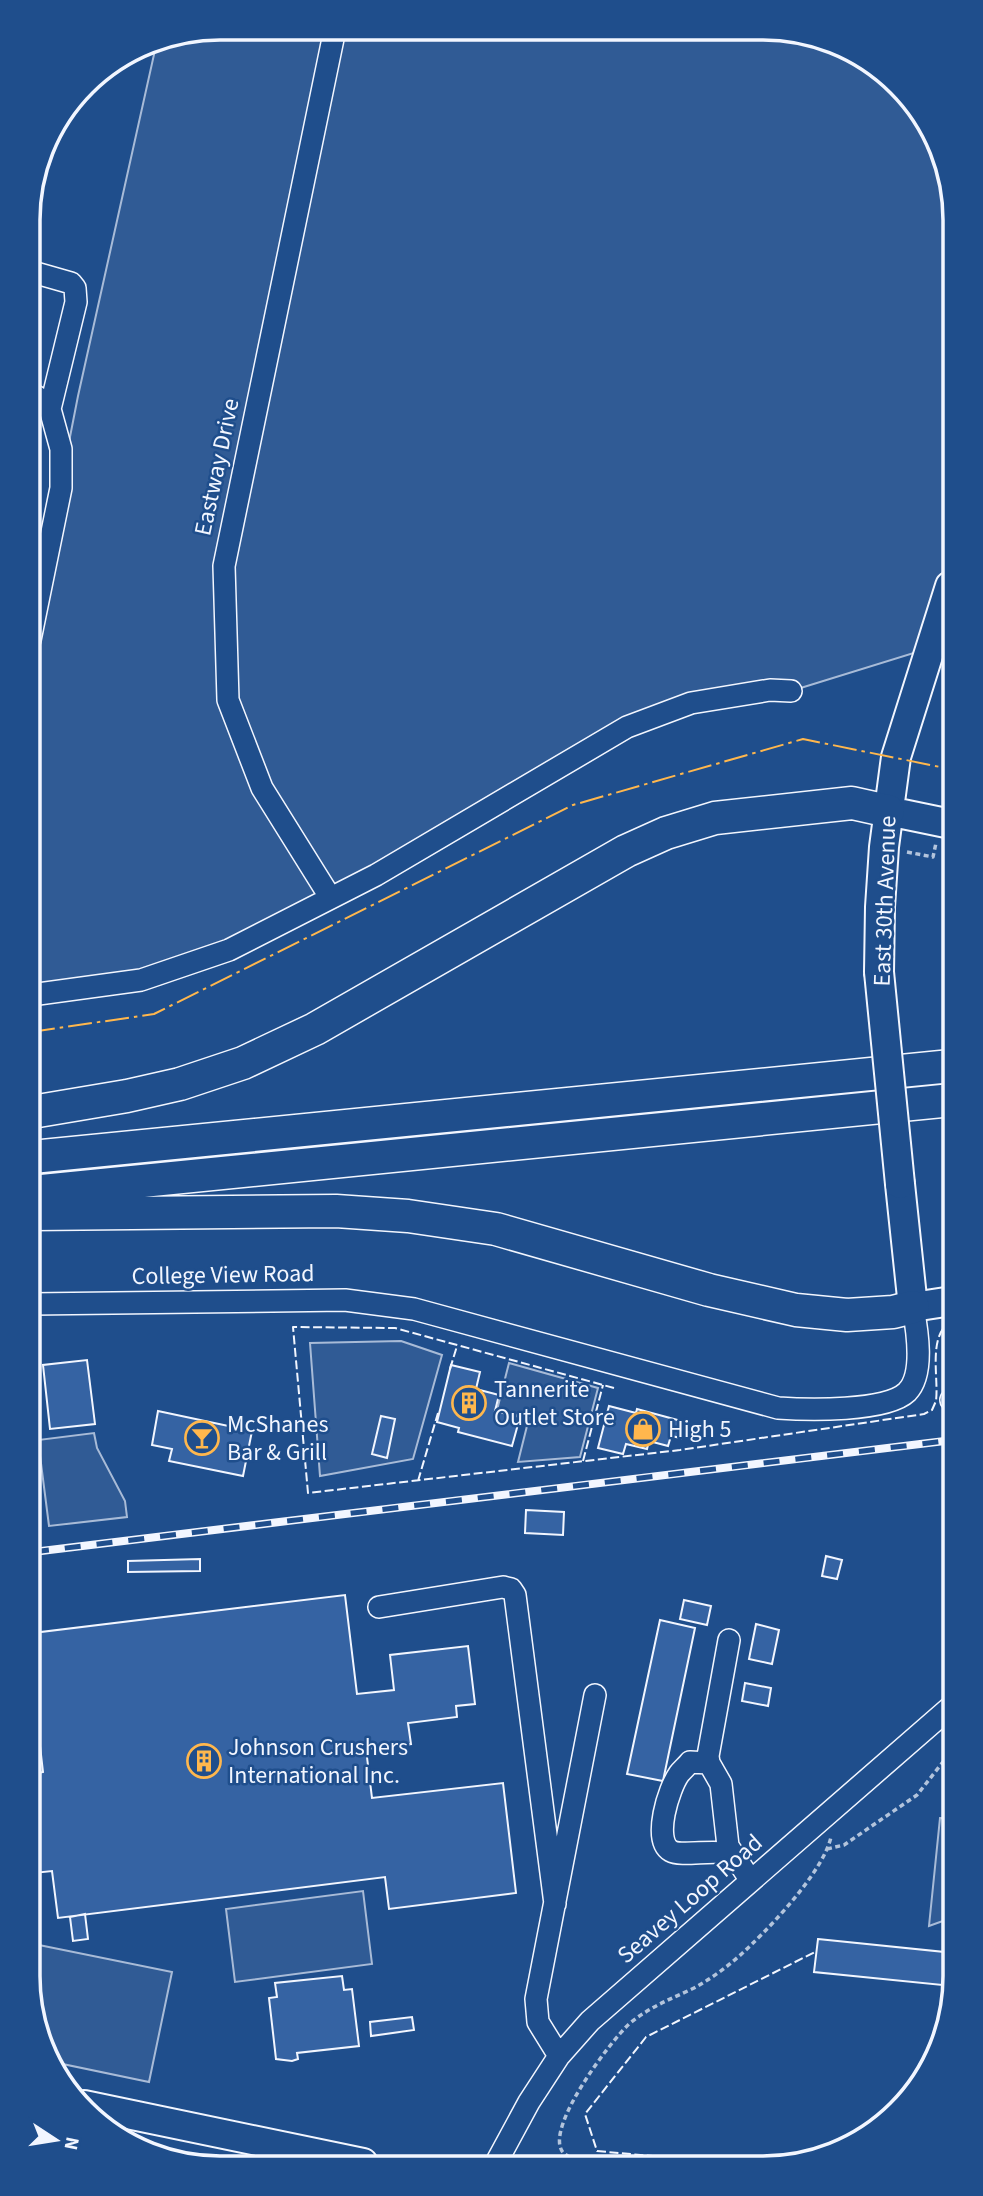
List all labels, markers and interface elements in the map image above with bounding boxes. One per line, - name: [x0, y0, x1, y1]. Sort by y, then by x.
- street label: Eastway Drive: [185, 395, 249, 539]
- street label: East 30th Avenue: [865, 815, 905, 987]
- street label: College View Road: [131, 1256, 315, 1294]
- place label: Tannerite Outlet Store: [494, 1372, 615, 1435]
- building icon: Tannerite Outlet Store: [450, 1384, 488, 1422]
- place label: McShanes Bar & Grill: [227, 1407, 328, 1470]
- shop icon: High 5: [624, 1410, 662, 1448]
- place label: High 5: [668, 1412, 731, 1447]
- bar icon: McShanes Bar & Grill: [183, 1419, 221, 1457]
- place label: Johnson Crushers International Inc.: [228, 1730, 408, 1793]
- building icon: Johnson Crushers International Inc.: [185, 1742, 223, 1780]
- street label: Seavey Loop Road: [610, 1826, 770, 1972]
- north arrow: [21, 2105, 91, 2175]
- text: N: [57, 2134, 86, 2152]

